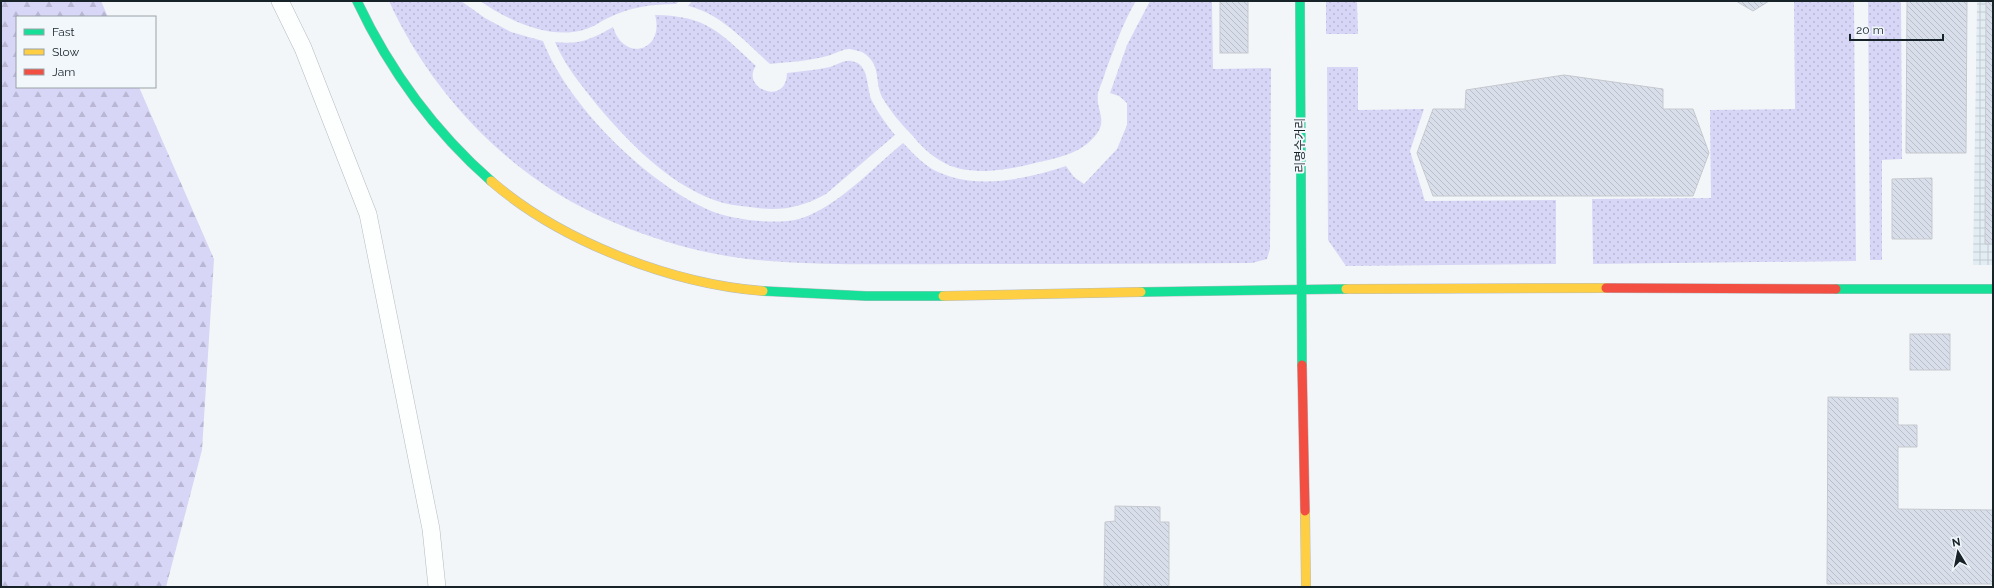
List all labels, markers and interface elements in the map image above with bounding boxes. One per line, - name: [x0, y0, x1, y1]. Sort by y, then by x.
- legend: [16, 16, 156, 88]
- scale bar: [1850, 16, 1943, 42]
- text: 20 m: [1856, 23, 1884, 37]
- text: Fast: [52, 25, 75, 39]
- text: Slow: [52, 45, 79, 59]
- text: Jam: [52, 65, 75, 79]
- street label: 리명수거리: [1293, 117, 1307, 173]
- north arrow: [1938, 532, 1978, 572]
- text: N: [1951, 536, 1962, 550]

